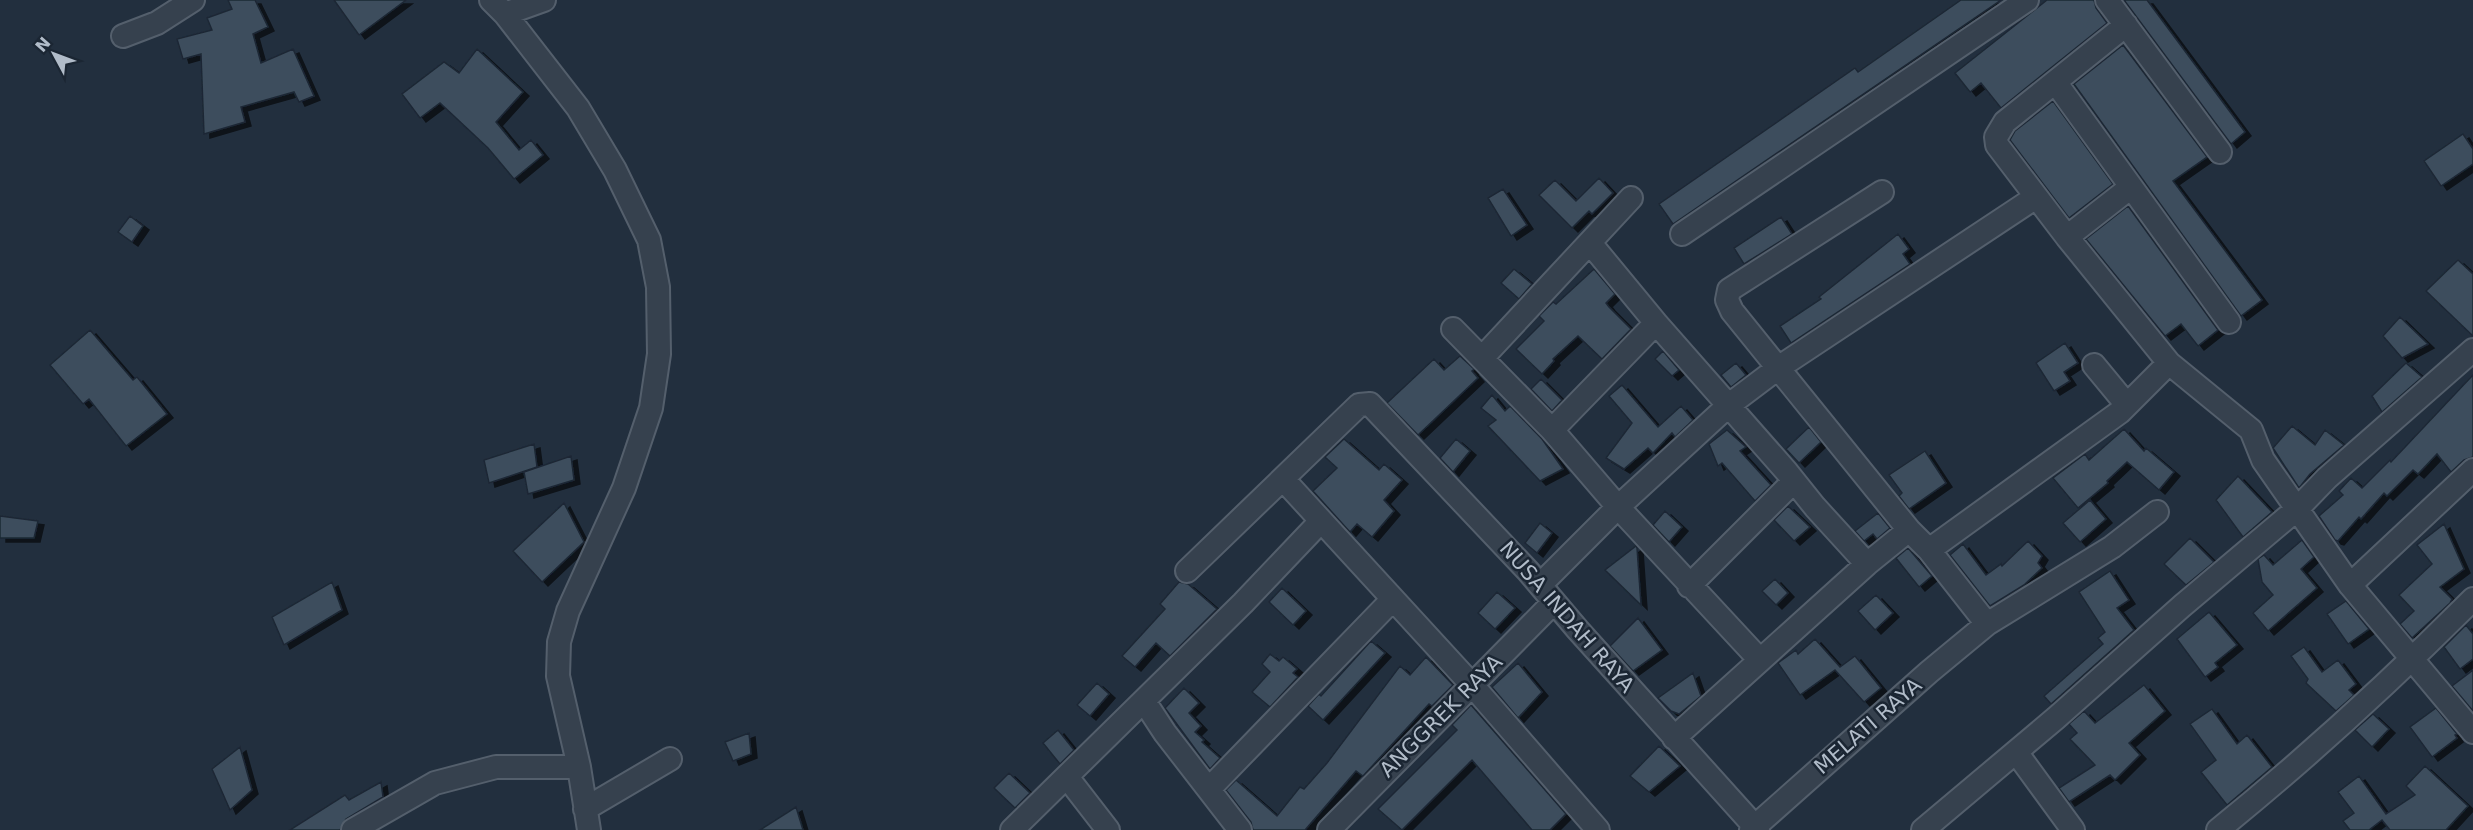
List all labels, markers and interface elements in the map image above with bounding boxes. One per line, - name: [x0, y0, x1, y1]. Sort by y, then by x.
- north arrow: [24, 24, 84, 84]
- text: N: [31, 33, 55, 56]
- street label: NUSA INDAH RAYA: [1495, 537, 1640, 698]
- street label: ANGGREK RAYA: [1375, 649, 1508, 782]
- street label: MELATI RAYA: [1810, 673, 1927, 779]

